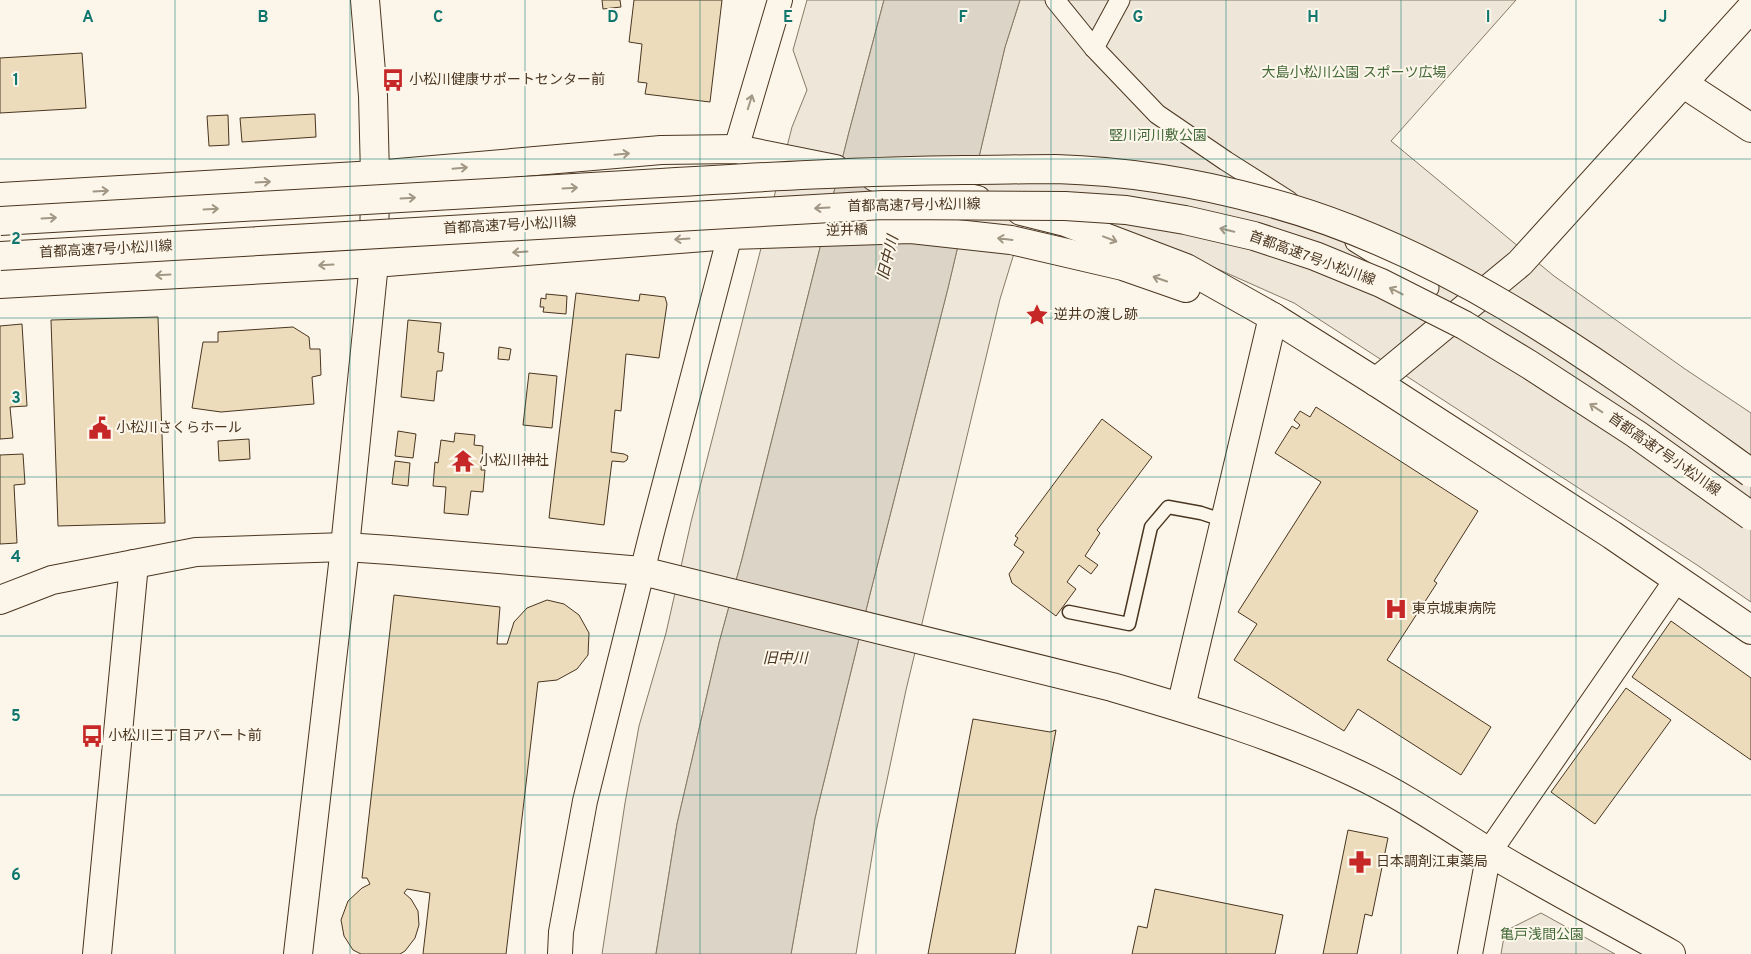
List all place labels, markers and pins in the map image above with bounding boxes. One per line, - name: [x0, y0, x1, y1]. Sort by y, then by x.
- bus stop icon: 小松川健康サポートセンター前: [380, 67, 406, 93]
- place label: 小松川健康サポートセンター前: [409, 71, 605, 89]
- place icon: 逆井の渡し跡: [1024, 302, 1050, 328]
- place label: 逆井の渡し跡: [1054, 306, 1138, 324]
- public building icon: 小松川さくらホール: [87, 415, 113, 441]
- place label: 小松川さくらホール: [116, 420, 242, 437]
- temple icon: 小松川神社: [450, 448, 476, 474]
- place label: 小松川神社: [479, 453, 549, 470]
- hospital icon: 東京城東病院: [1383, 596, 1409, 622]
- place label: 東京城東病院: [1412, 601, 1496, 618]
- bus stop icon: 小松川三丁目アパート前: [79, 723, 105, 749]
- place label: 小松川三丁目アパート前: [108, 727, 262, 745]
- pharmacy icon: 日本調剤江東薬局: [1347, 849, 1373, 875]
- place label: 日本調剤江東薬局: [1376, 854, 1488, 871]

